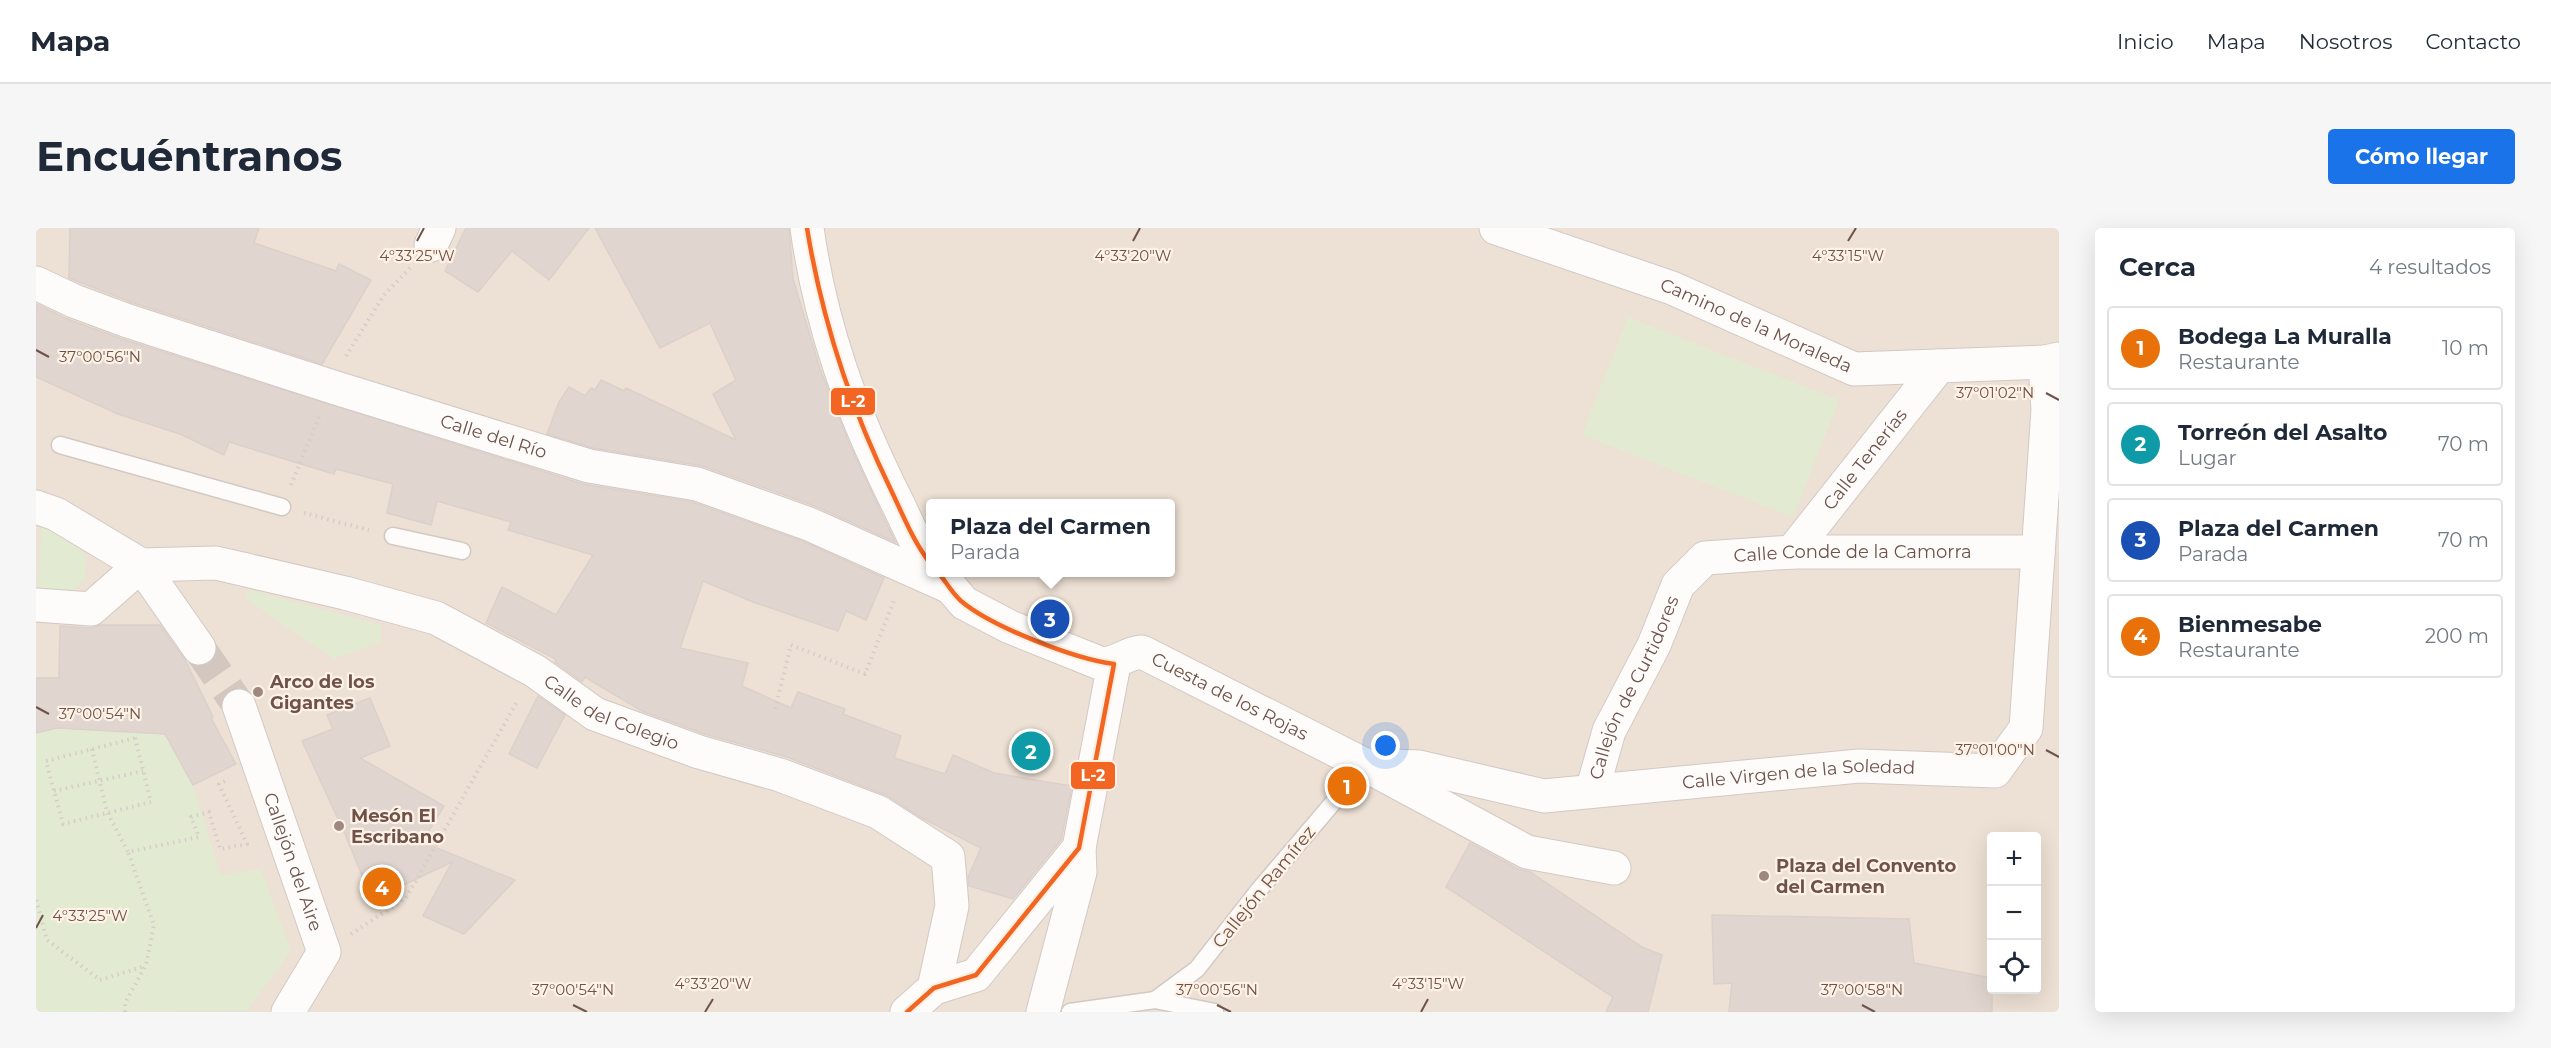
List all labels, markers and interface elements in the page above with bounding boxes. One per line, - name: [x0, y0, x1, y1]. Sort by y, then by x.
- text: Mapa: [30, 24, 110, 58]
- text: Inicio: [2117, 29, 2174, 54]
- text: Mapa: [2207, 29, 2266, 54]
- text: Nosotros: [2299, 29, 2392, 54]
- text: Contacto: [2425, 29, 2521, 54]
- button: Cómo llegar: [2328, 129, 2515, 184]
- text: Encuéntranos: [36, 130, 342, 182]
- text: 4°33'25"W: [379, 246, 455, 265]
- text: 4°33'20"W: [1095, 246, 1172, 265]
- text: 4°33'15"W: [1812, 246, 1885, 265]
- text: Cerca: [2119, 251, 2196, 283]
- text: 4 resultados: [2369, 255, 2491, 279]
- street label: Camino de la Moraleda: [1657, 274, 1855, 378]
- text: Bodega La Muralla: [2178, 323, 2392, 350]
- text: 1: [2137, 336, 2144, 360]
- text: 10 m: [2442, 336, 2489, 360]
- text: 37°00'56"N: [59, 347, 141, 366]
- text: Restaurante: [2178, 350, 2300, 374]
- text: 37°01'02"N: [1956, 383, 2034, 402]
- line badge: L-2: [830, 387, 876, 416]
- text: L-2: [840, 392, 866, 411]
- street label: Calle Tenerías: [1818, 404, 1912, 515]
- street label: Calle del Río: [438, 410, 549, 463]
- text: Torreón del Asalto: [2178, 419, 2387, 446]
- text: 2: [2135, 432, 2146, 456]
- text: 70 m: [2438, 432, 2489, 456]
- text: Lugar: [2178, 446, 2237, 470]
- popup: [926, 499, 1175, 577]
- text: Plaza del Carmen: [950, 513, 1151, 540]
- text: Plaza del Carmen: [2178, 515, 2379, 542]
- text: 3: [2135, 528, 2146, 552]
- text: 70 m: [2438, 528, 2489, 552]
- text: Parada: [950, 540, 1020, 564]
- street label: Calle Conde de la Camorra: [1733, 541, 1972, 567]
- text: Parada: [2178, 542, 2248, 566]
- street label: Callejón de Curtidores: [1585, 592, 1684, 782]
- pin: 3: [1030, 596, 1070, 642]
- text: Bienmesabe: [2178, 611, 2322, 638]
- text: 4: [2134, 624, 2147, 648]
- text: 200 m: [2425, 624, 2489, 648]
- text: Restaurante: [2178, 638, 2300, 662]
- street label: Cuesta de los Rojas: [1148, 648, 1312, 745]
- street label: Calle del Colegio: [539, 670, 682, 755]
- place label: Arco de los Gigantes: [269, 671, 375, 714]
- marker: Arco de los Gigantes: [251, 685, 265, 699]
- text: 37°00'54"N: [59, 704, 141, 723]
- pin: 2: [1012, 728, 1050, 774]
- your location: [1371, 731, 1400, 760]
- text: 37°01'00"N: [1955, 740, 2035, 759]
- street label: Calle Virgen de la Soledad: [1681, 755, 1916, 794]
- line badge: L-2: [1070, 761, 1116, 790]
- pin: 1: [1328, 764, 1366, 808]
- text: L-2: [1080, 766, 1106, 785]
- street label: Callejón del Aire: [259, 790, 327, 934]
- place label: Mesón El Escribano: [351, 805, 444, 848]
- marker: Mesón El Escribano: [332, 819, 346, 833]
- street label: Callejón Ramírez: [1208, 821, 1320, 953]
- map controls: [1987, 832, 2041, 994]
- button: +: [1987, 832, 2041, 886]
- place label: Plaza del Convento del Carmen: [1776, 855, 1957, 898]
- pin: 4: [362, 864, 402, 910]
- marker: Plaza del Convento del Carmen: [1757, 869, 1771, 883]
- button: −: [1987, 886, 2041, 940]
- text: 4°33'25"W: [52, 906, 128, 925]
- button: locate: [1987, 940, 2041, 994]
- text: 4°33'20"W: [675, 974, 752, 993]
- text: 4°33'15"W: [1392, 974, 1465, 993]
- text: 37°00'54"N: [532, 980, 614, 999]
- text: 37°00'56"N: [1176, 980, 1258, 999]
- text: 37°00'58"N: [1821, 980, 1903, 999]

